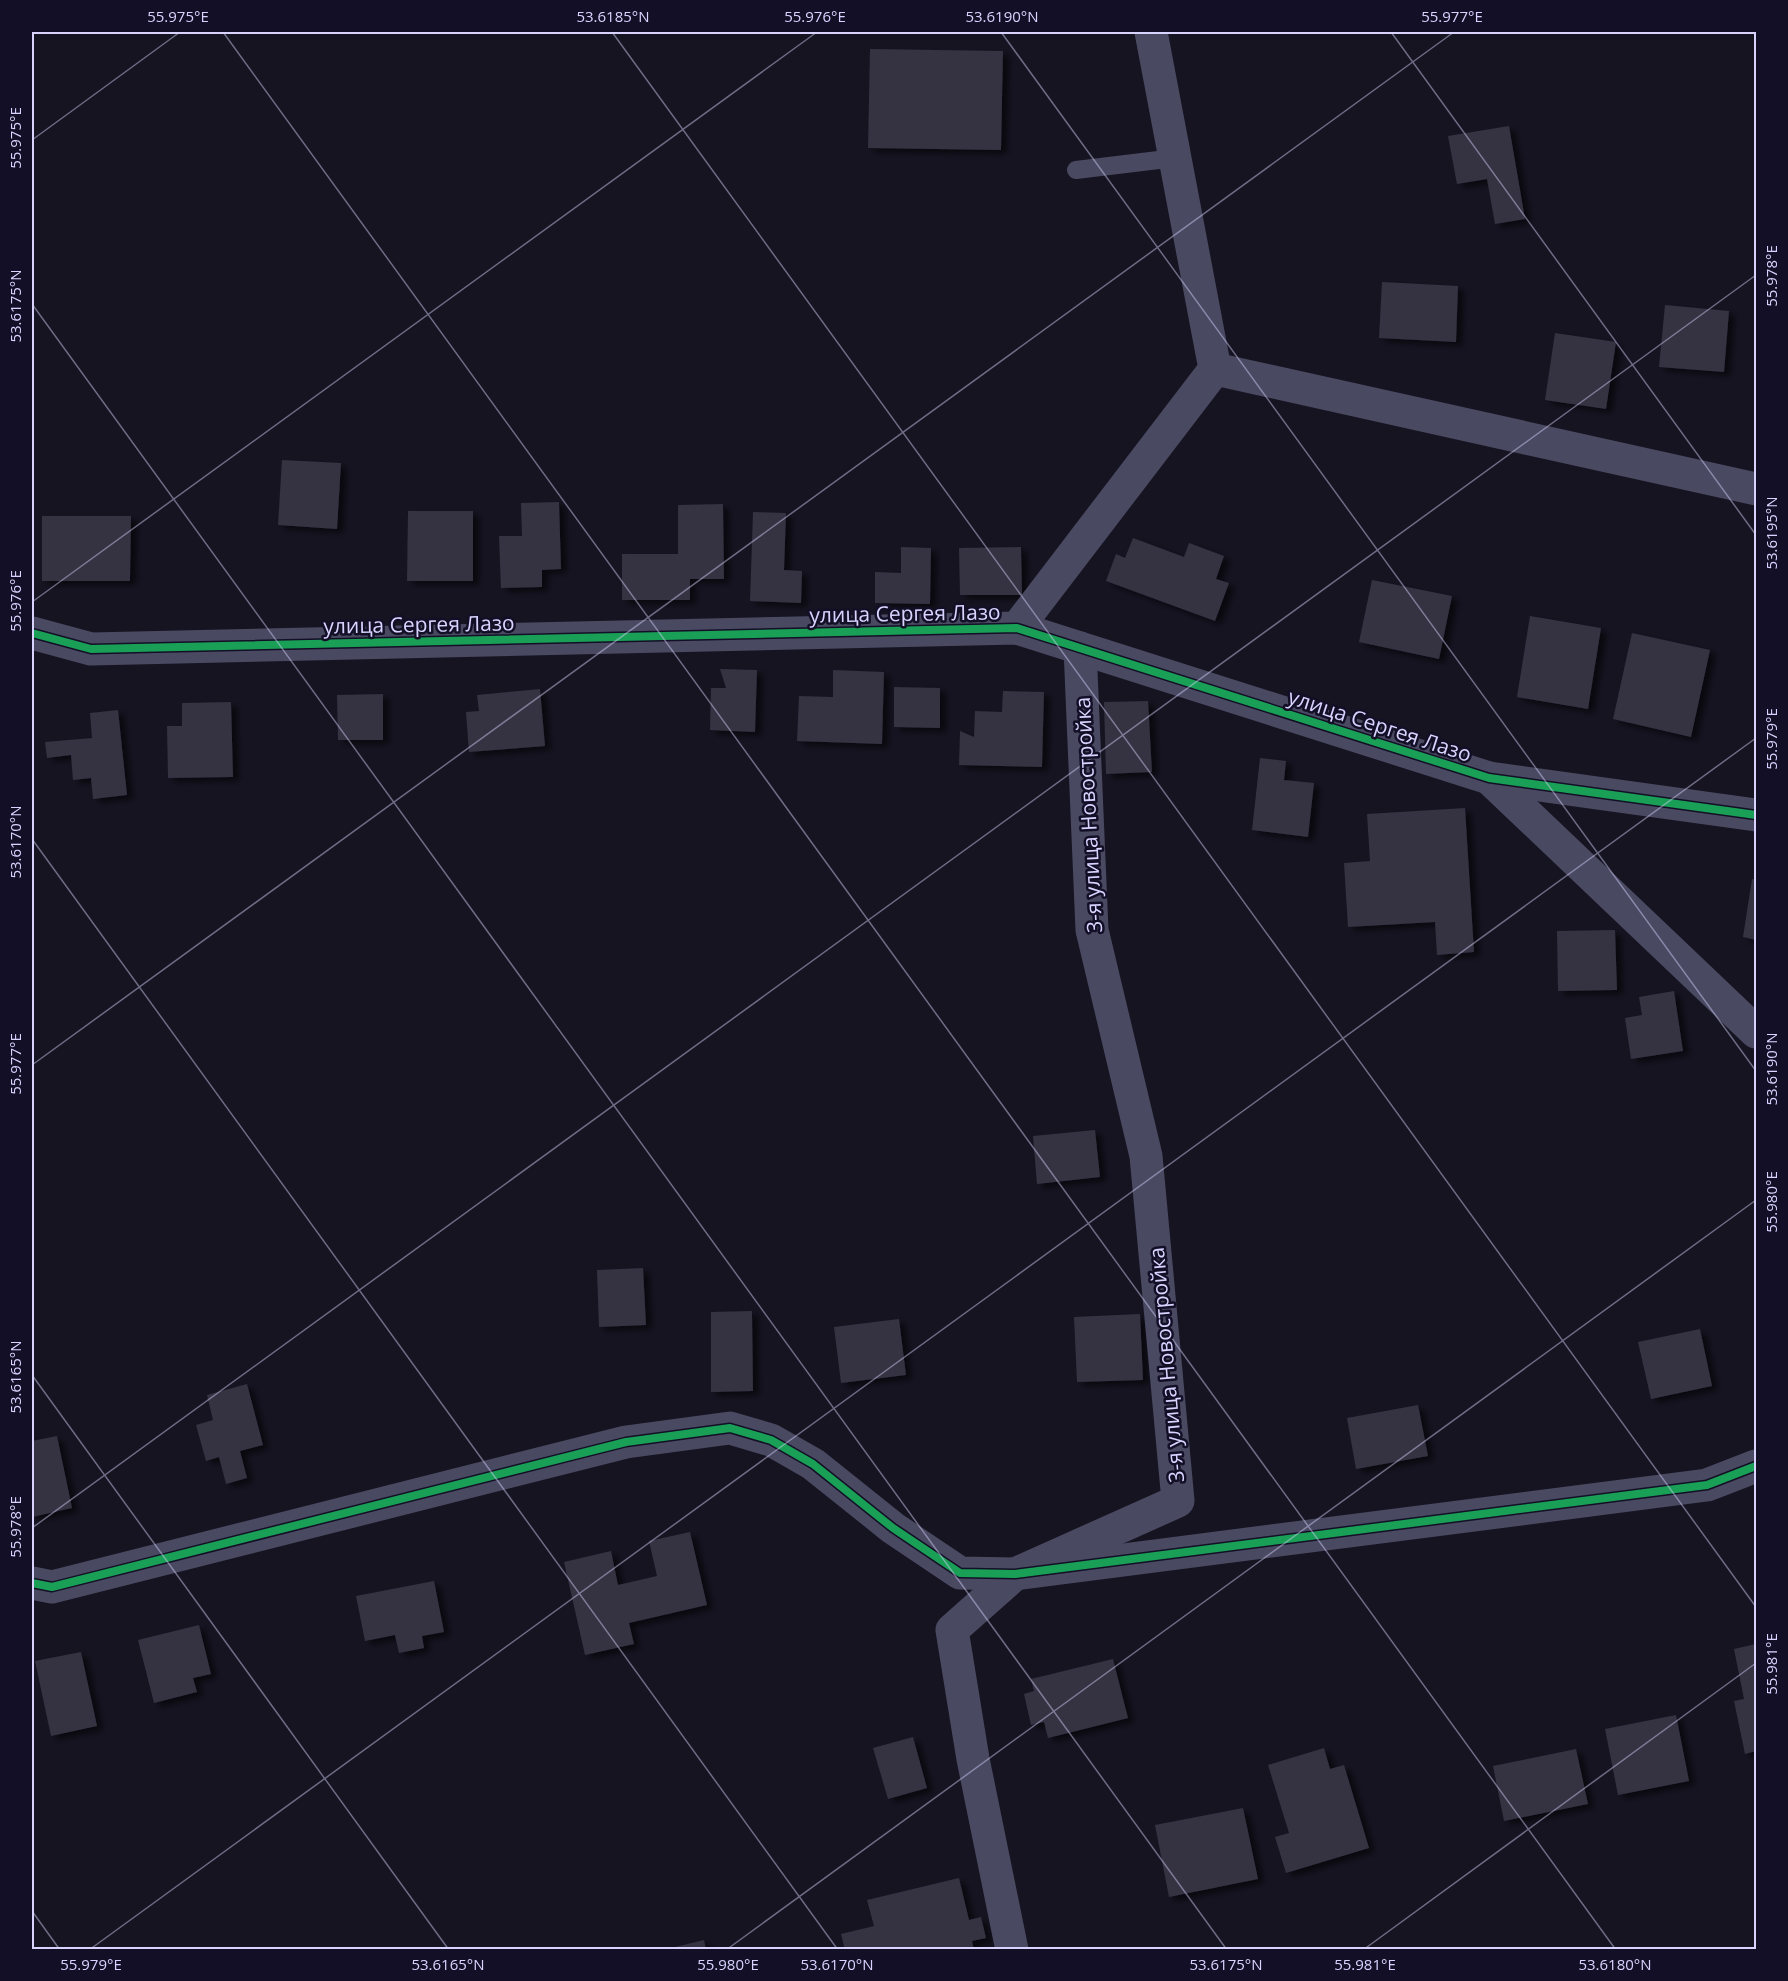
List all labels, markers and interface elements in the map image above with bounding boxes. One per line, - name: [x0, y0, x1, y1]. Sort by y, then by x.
- text: 55.975°E: [147, 6, 209, 26]
- text: 53.6185°N: [576, 6, 650, 26]
- text: 55.976°E: [784, 6, 846, 26]
- text: 53.6190°N: [965, 6, 1039, 26]
- text: 55.977°E: [1421, 6, 1483, 26]
- text: 55.975°E: [5, 107, 25, 169]
- text: 55.978°E: [1761, 245, 1781, 307]
- text: 53.6175°N: [5, 269, 25, 343]
- text: 53.6195°N: [1761, 496, 1781, 570]
- text: 55.976°E: [5, 570, 25, 632]
- street label: улица Сергея Лазо: [809, 597, 1001, 629]
- street label: улица Сергея Лазо: [323, 608, 515, 640]
- street label: улица Сергея Лазо: [1285, 682, 1475, 768]
- street label: 3-я улица Новостройка: [1068, 696, 1108, 934]
- text: 55.979°E: [1761, 708, 1781, 770]
- text: 53.6170°N: [5, 805, 25, 879]
- text: 53.6190°N: [1761, 1032, 1781, 1106]
- text: 55.977°E: [5, 1033, 25, 1095]
- text: 55.980°E: [1761, 1171, 1781, 1233]
- street label: 3-я улица Новостройка: [1142, 1246, 1190, 1484]
- text: 53.6165°N: [5, 1340, 25, 1414]
- text: 55.978°E: [5, 1496, 25, 1558]
- text: 55.981°E: [1761, 1633, 1781, 1695]
- text: 55.979°E: [60, 1954, 122, 1974]
- text: 53.6165°N: [411, 1954, 485, 1974]
- text: 55.980°E: [697, 1954, 759, 1974]
- text: 53.6170°N: [800, 1954, 874, 1974]
- text: 53.6175°N: [1189, 1954, 1263, 1974]
- text: 55.981°E: [1334, 1954, 1396, 1974]
- text: 53.6180°N: [1578, 1954, 1652, 1974]

